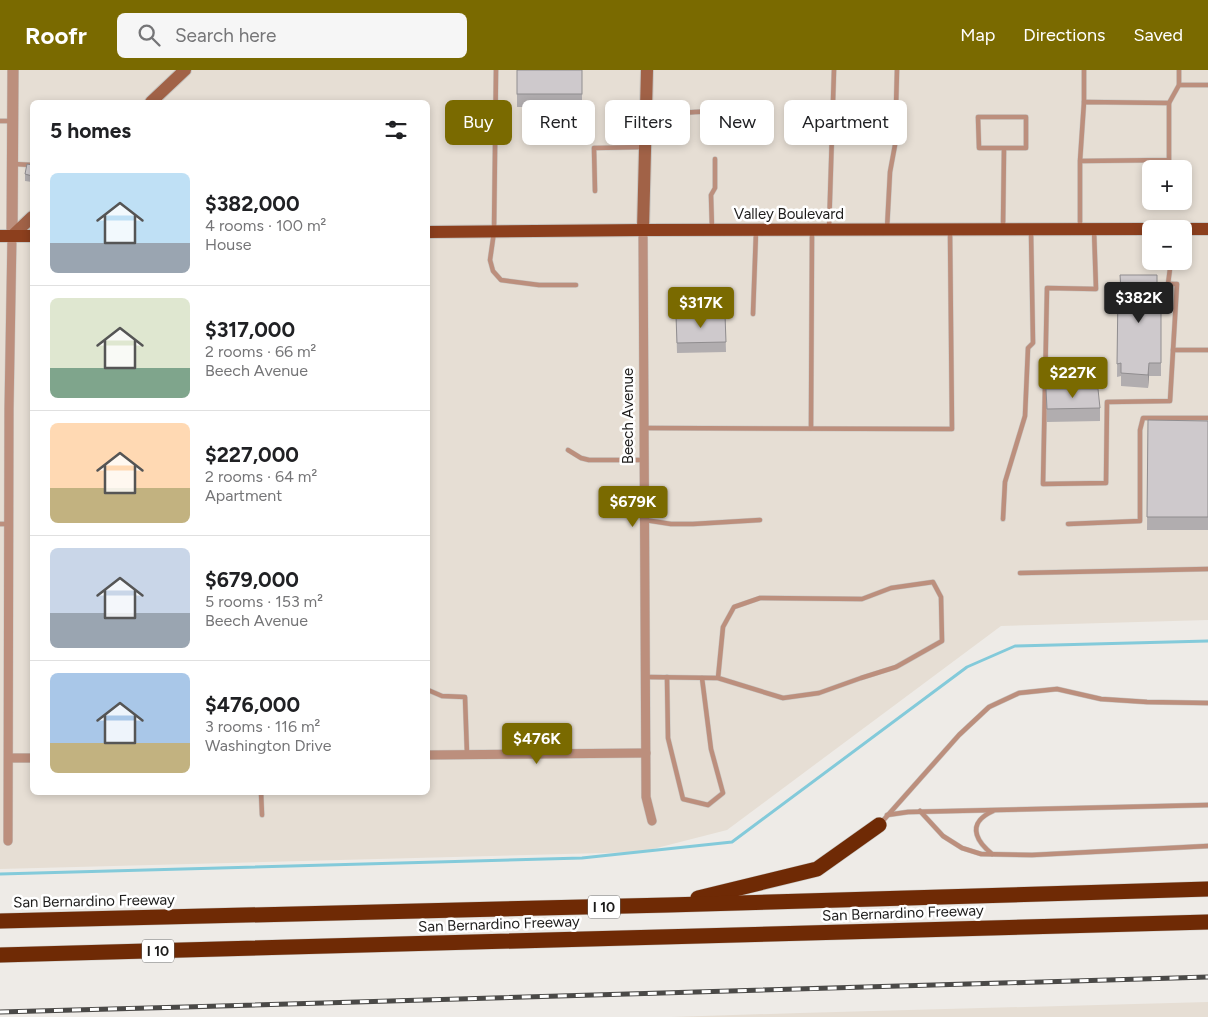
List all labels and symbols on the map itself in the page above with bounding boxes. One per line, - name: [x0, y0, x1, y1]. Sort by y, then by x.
- street label: Valley Boulevard: [734, 205, 844, 223]
- pin: $382K: [1104, 282, 1174, 324]
- pin: $317K: [666, 286, 736, 329]
- pin: $227K: [1038, 356, 1108, 399]
- street label: Beech Avenue: [619, 368, 637, 464]
- pin: $679K: [598, 486, 668, 528]
- pin: $476K: [502, 722, 572, 765]
- street label: San Bernardino Freeway: [13, 891, 175, 911]
- road number: I 10: [588, 896, 620, 919]
- street label: San Bernardino Freeway: [822, 901, 984, 925]
- street label: San Bernardino Freeway: [418, 912, 580, 936]
- road number: I 10: [142, 939, 174, 962]

